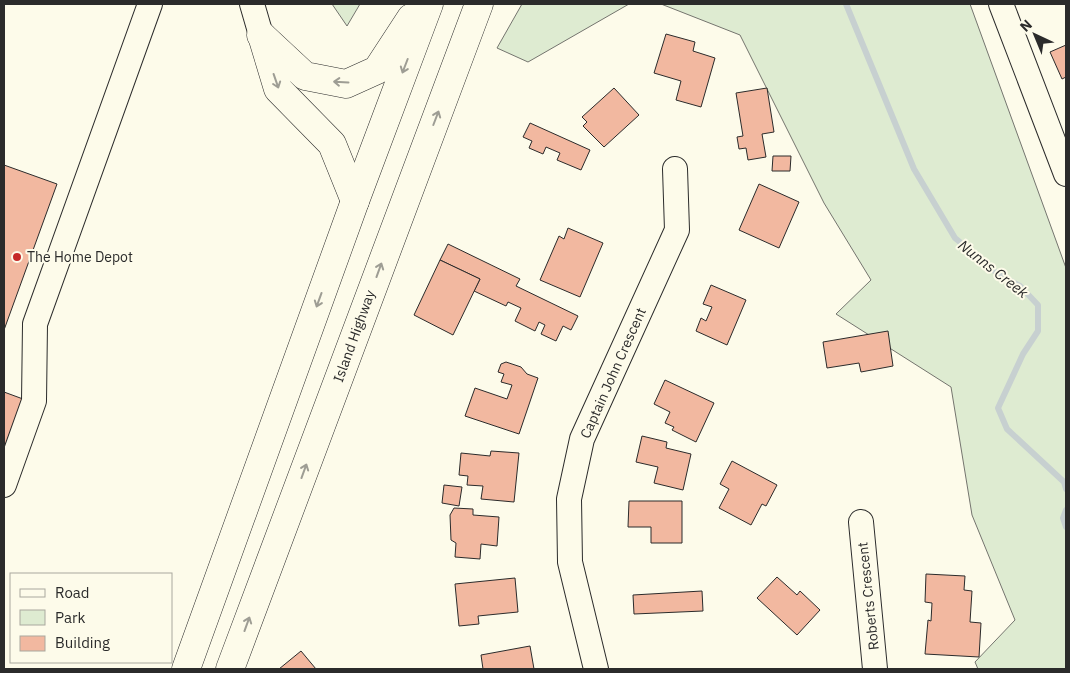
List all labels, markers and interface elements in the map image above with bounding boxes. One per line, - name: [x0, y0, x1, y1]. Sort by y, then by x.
- north arrow: [1010, 10, 1060, 60]
- text: N: [1016, 16, 1036, 36]
- one-way arrow: [400, 58, 409, 73]
- one-way arrow: [272, 73, 281, 88]
- one-way arrow: [333, 78, 349, 87]
- one-way arrow: [432, 111, 441, 126]
- water label: Nunns Creek: [954, 235, 1032, 302]
- place label: The Home Depot: [27, 248, 133, 266]
- marker: The Home Depot: [11, 251, 23, 263]
- one-way arrow: [375, 263, 384, 278]
- street label: Island Highway: [329, 287, 379, 385]
- one-way arrow: [314, 292, 323, 307]
- street label: Captain John Crescent: [576, 305, 650, 441]
- one-way arrow: [300, 464, 309, 480]
- street label: Roberts Crescent: [853, 541, 883, 651]
- legend: [10, 573, 172, 663]
- text: Road: [55, 583, 90, 602]
- text: Park: [55, 608, 85, 627]
- one-way arrow: [243, 616, 252, 632]
- text: Building: [55, 633, 110, 652]

